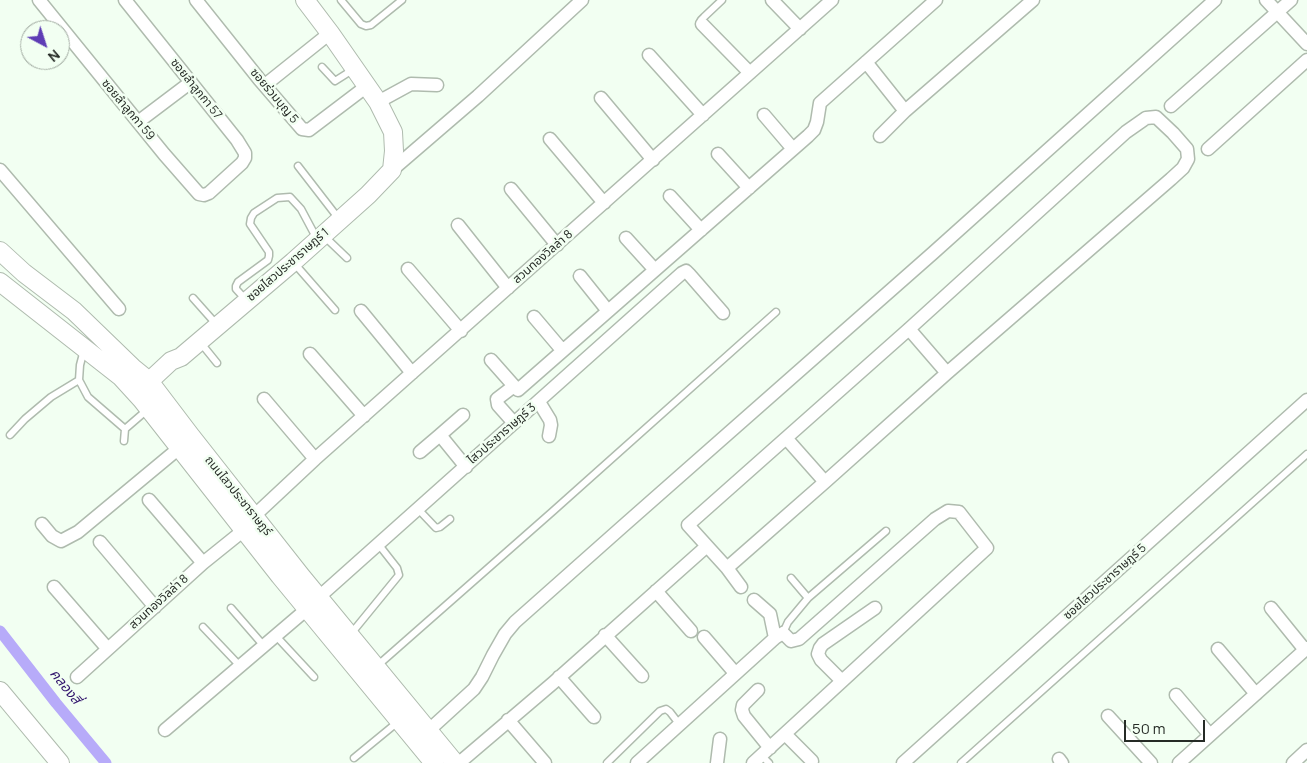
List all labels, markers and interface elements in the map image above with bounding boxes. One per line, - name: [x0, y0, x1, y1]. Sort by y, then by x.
- north arrow: [20, 20, 70, 70]
- text: N: [44, 46, 64, 67]
- street label: ซอยลำลูกกา 57: [167, 56, 225, 122]
- street label: ซอยร่วมบุญ 5: [247, 66, 301, 126]
- street label: ซอยลำลูกกา 59: [98, 77, 158, 143]
- street label: ซอยไสวประชาราษฎร์ 1: [244, 225, 332, 305]
- street label: สวนทองวิลล่า 8: [510, 227, 576, 287]
- street label: ไสวประชาราษฎร์ 3: [465, 401, 539, 467]
- street label: ถนนไสวประชาราษฎร์: [201, 453, 275, 539]
- street label: ซอยไสวประชาราษฎร์ 5: [1061, 541, 1149, 623]
- street label: สวนทองวิลล่า 8: [126, 572, 192, 632]
- water label: คลองสี่: [46, 666, 84, 708]
- scale bar: [1127, 710, 1208, 742]
- text: 50 m: [1132, 718, 1166, 739]

